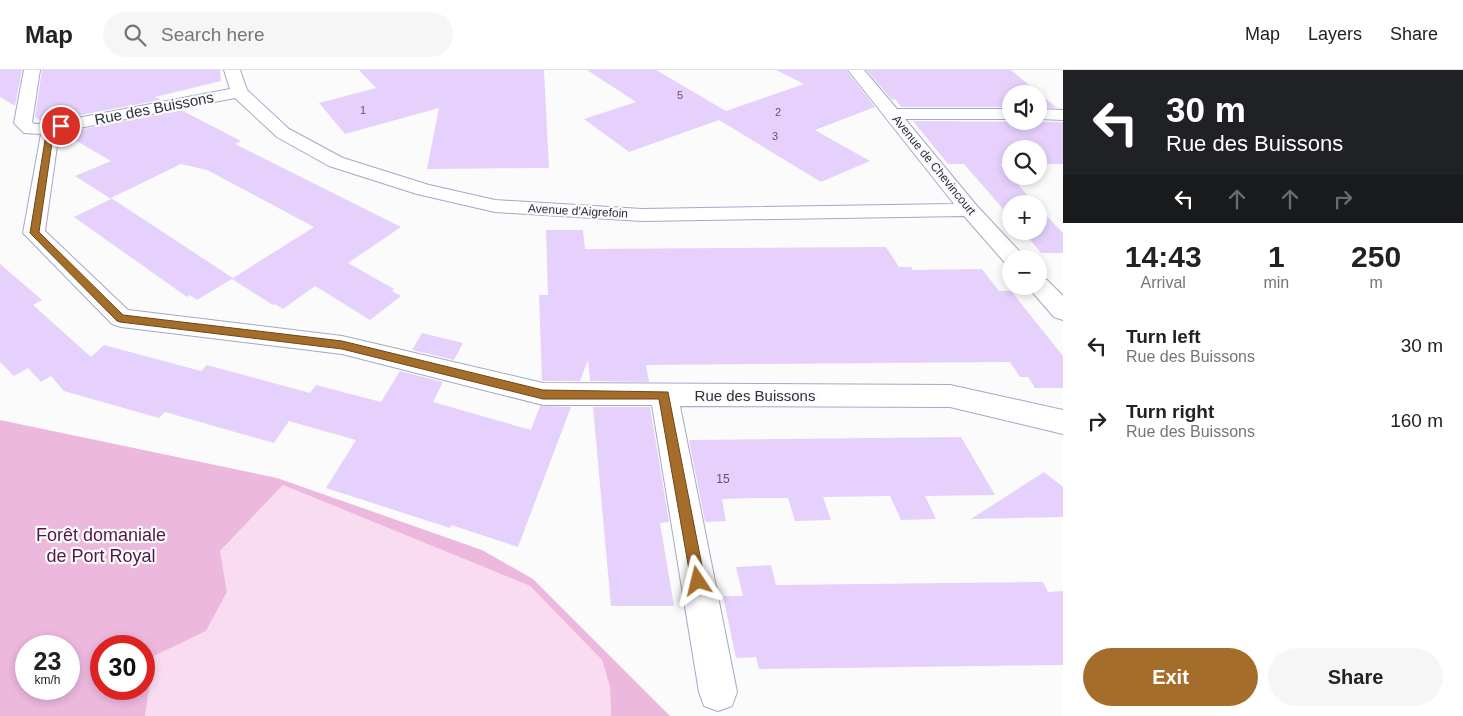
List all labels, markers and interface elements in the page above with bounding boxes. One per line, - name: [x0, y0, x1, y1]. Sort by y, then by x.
- search box: [103, 12, 453, 57]
- text: Map: [25, 21, 73, 48]
- icon: search: [121, 21, 149, 49]
- text: Search here: [161, 24, 265, 45]
- text: Map: [1245, 24, 1280, 44]
- text: Layers: [1308, 24, 1362, 44]
- text: Share: [1390, 24, 1438, 44]
- map controls: [1002, 85, 1047, 295]
- button: sound: [1002, 85, 1047, 130]
- street label: Rue des Buissons: [93, 88, 215, 128]
- house number: 5: [677, 89, 683, 101]
- icon: left: [1083, 90, 1148, 155]
- text: 30 m: [1166, 90, 1246, 129]
- house number: 1: [360, 104, 366, 116]
- pin: [40, 105, 82, 147]
- house number: 2: [775, 106, 781, 118]
- icon: arrive: [47, 112, 75, 140]
- street label: Avenue de Chevincourt: [889, 112, 979, 218]
- house number: 3: [772, 130, 778, 142]
- text: Rue des Buissons: [1166, 131, 1343, 156]
- button: search: [1002, 140, 1047, 185]
- icon: left: [1170, 185, 1198, 213]
- icon: ahead: [1223, 185, 1251, 213]
- icon: ahead: [1276, 185, 1304, 213]
- icon: right: [1329, 185, 1357, 213]
- button: +: [1002, 195, 1047, 240]
- street label: Avenue d'Aigrefoin: [528, 201, 628, 221]
- text: 14:43: [1125, 240, 1202, 273]
- text: 1: [1268, 240, 1285, 273]
- text: 250: [1351, 240, 1401, 273]
- button: −: [1002, 250, 1047, 295]
- text: Arrival: [1141, 274, 1186, 291]
- text: min: [1263, 274, 1289, 291]
- text: m: [1369, 274, 1383, 291]
- text: Turn left: [1126, 326, 1201, 347]
- icon: left: [1083, 332, 1111, 360]
- text: 30 m: [1401, 335, 1443, 356]
- text: Rue des Buissons: [1126, 348, 1255, 365]
- street label: Rue des Buissons: [695, 387, 815, 404]
- text: Turn right: [1126, 401, 1214, 422]
- icon: right: [1083, 407, 1111, 435]
- text: 160 m: [1390, 410, 1443, 431]
- text: Rue des Buissons: [1126, 423, 1255, 440]
- house number: 15: [716, 472, 730, 486]
- park label: Forêt domaniale de Port Royal: [36, 525, 166, 566]
- position arrow: [671, 554, 723, 606]
- speed limit sign: 30: [90, 635, 155, 700]
- text: 23: [34, 647, 61, 675]
- button: Exit: [1083, 648, 1258, 706]
- button: Share: [1268, 648, 1443, 706]
- text: km/h: [34, 673, 61, 687]

